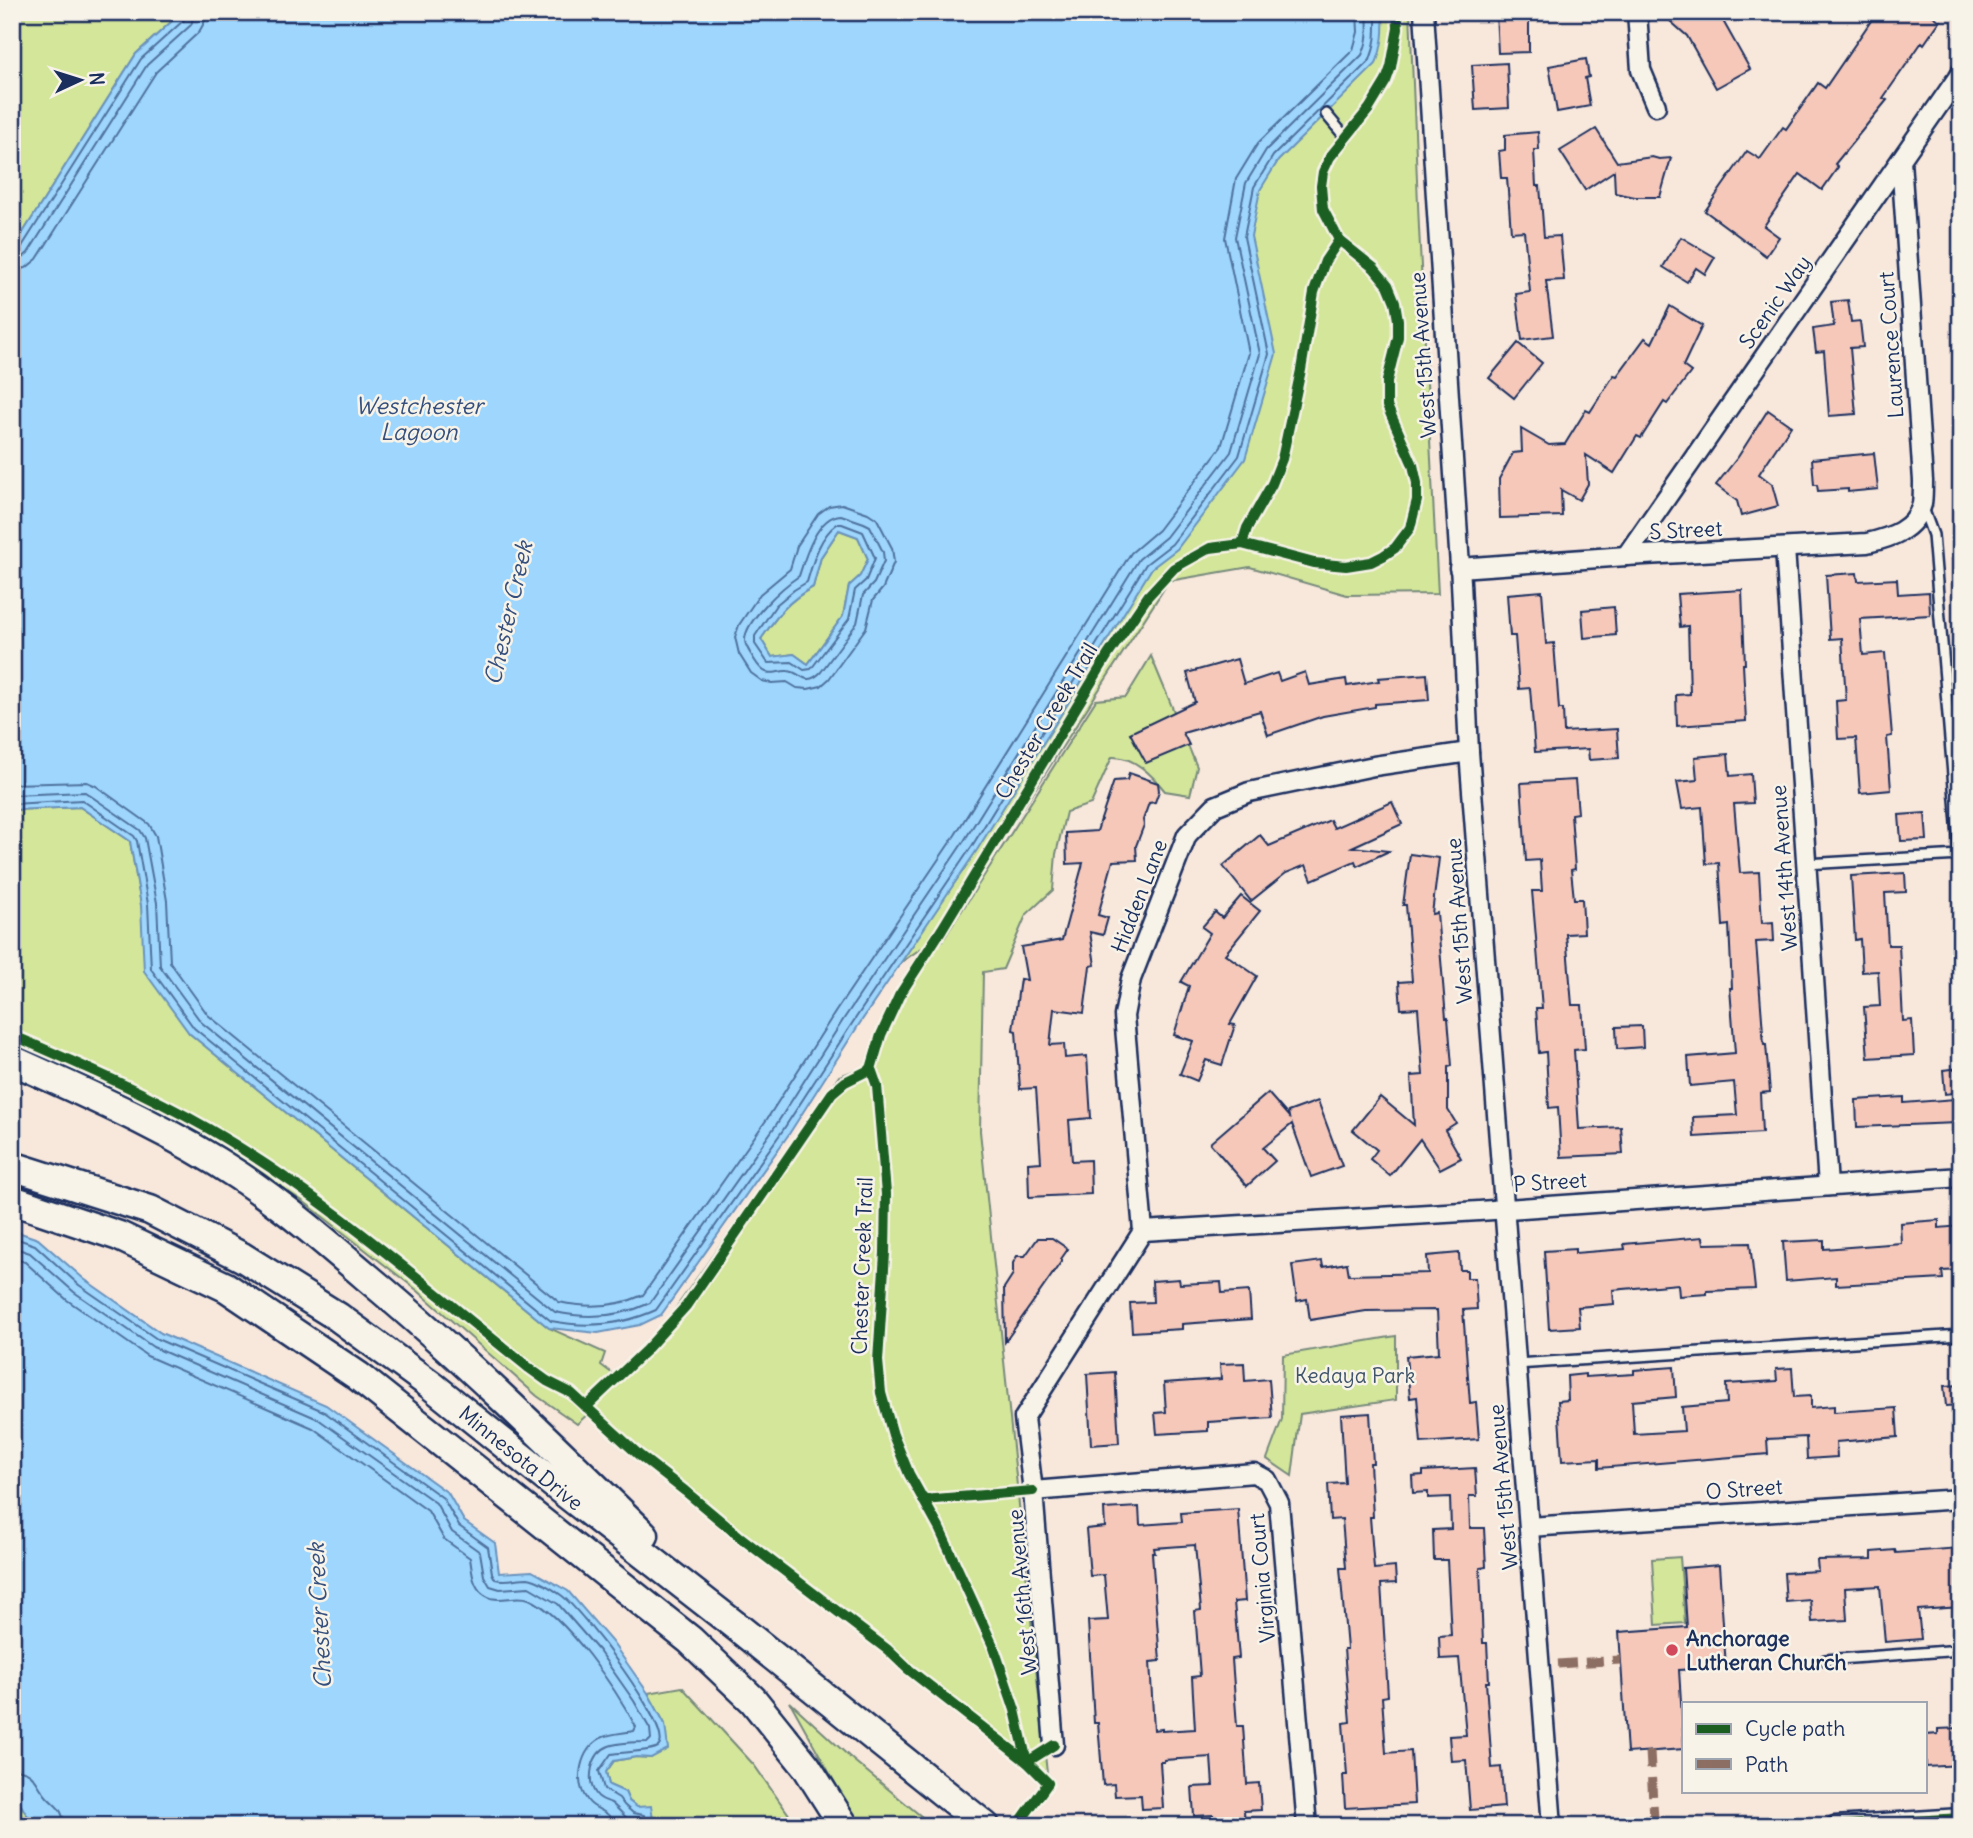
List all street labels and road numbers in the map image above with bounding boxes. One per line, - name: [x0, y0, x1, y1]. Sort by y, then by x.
- street label: Scenic Way: [1733, 250, 1817, 354]
- street label: West 15th Avenue: [1404, 271, 1442, 439]
- street label: Laurence Court: [1872, 271, 1910, 419]
- street label: S Street: [1649, 515, 1723, 545]
- street label: Chester Creek Trail: [989, 638, 1103, 804]
- street label: West 14th Avenue: [1765, 784, 1803, 952]
- street label: Hidden Lane: [1105, 835, 1173, 957]
- street label: West 15th Avenue: [1440, 837, 1478, 1005]
- street label: P Street: [1512, 1166, 1588, 1198]
- street label: Chester Creek Trail: [845, 1177, 879, 1355]
- street label: Minnesota Drive: [453, 1400, 589, 1516]
- street label: West 15th Avenue: [1482, 1403, 1524, 1571]
- street label: O Street: [1704, 1473, 1784, 1505]
- street label: West 16th Avenue: [1001, 1508, 1043, 1676]
- street label: Virginia Court: [1243, 1512, 1281, 1644]

